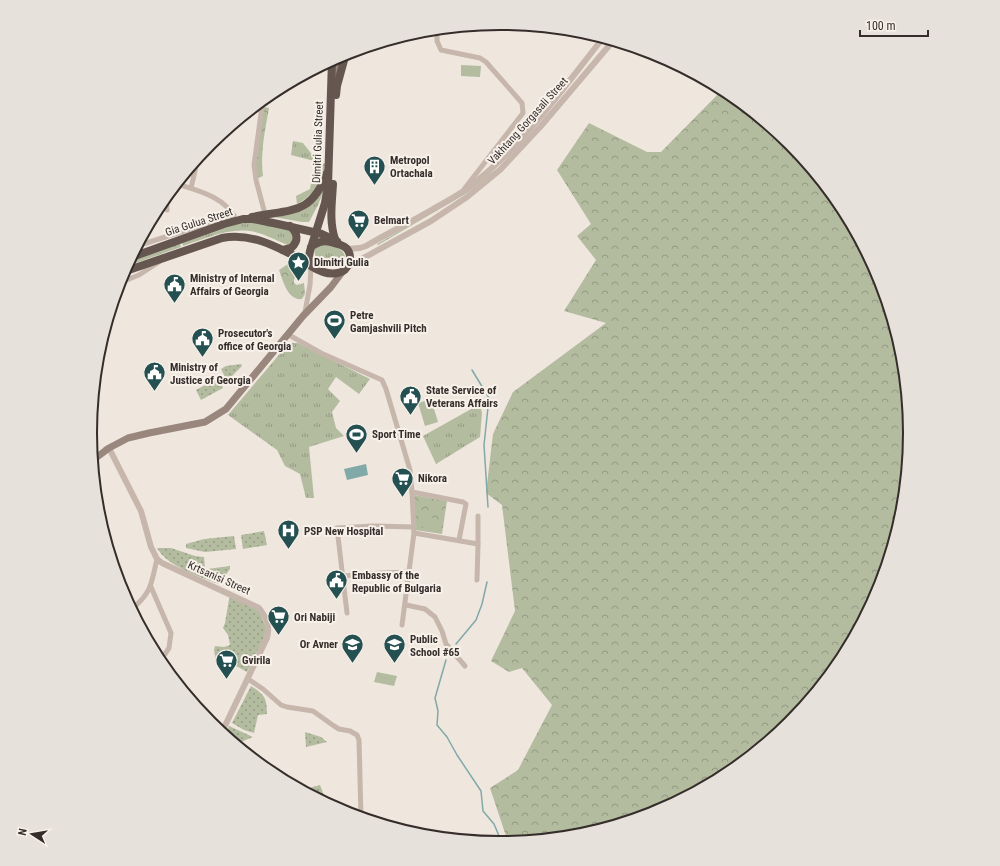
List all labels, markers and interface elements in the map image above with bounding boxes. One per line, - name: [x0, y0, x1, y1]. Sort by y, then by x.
- scale bar: [860, 12, 928, 38]
- text: 100 m: [866, 19, 896, 33]
- street label: Vakhtang Gorgasali Street: [485, 75, 571, 167]
- street label: Dimitri Gulia Street: [310, 101, 326, 183]
- building icon: Metropol Ortachala: [362, 153, 388, 186]
- place label: Metropol Ortachala: [390, 154, 433, 180]
- street label: Gia Gulua Street: [164, 205, 234, 239]
- supermarket icon: Belmart: [346, 207, 372, 240]
- place label: Belmart: [374, 214, 409, 227]
- place icon: Dimitri Gulia: [286, 249, 312, 282]
- place label: Dimitri Gulia: [314, 256, 369, 269]
- public building icon: Ministry of Internal Affairs of Georgia: [162, 271, 188, 304]
- place label: Ministry of Internal Affairs of Georgia: [190, 272, 275, 298]
- sports icon: Petre Gamjashvili Pitch: [322, 308, 348, 341]
- place label: Petre Gamjashvili Pitch: [350, 309, 427, 335]
- public building icon: Prosecutor's office of Georgia: [189, 326, 215, 359]
- place label: Prosecutor's office of Georgia: [218, 327, 291, 353]
- public building icon: Ministry of Justice of Georgia: [141, 360, 167, 393]
- place label: Ministry of Justice of Georgia: [170, 361, 251, 387]
- public building icon: State Service of Veterans Affairs: [397, 383, 423, 416]
- place label: State Service of Veterans Affairs: [426, 384, 498, 410]
- sports icon: Sport Time: [344, 421, 370, 454]
- place label: Sport Time: [372, 428, 421, 441]
- supermarket icon: Nikora: [389, 465, 415, 498]
- place label: Nikora: [418, 472, 447, 485]
- hospital icon: PSP New Hospital: [276, 518, 302, 551]
- place label: PSP New Hospital: [304, 525, 383, 538]
- street label: Krtsanisi Street: [186, 558, 252, 598]
- public building icon: Embassy of the Republic of Bulgaria: [323, 568, 349, 601]
- place label: Embassy of the Republic of Bulgaria: [352, 569, 441, 595]
- supermarket icon: Ori Nabiji: [265, 604, 291, 637]
- place label: Ori Nabiji: [294, 611, 335, 624]
- school or university icon: Or Avner: [340, 631, 366, 664]
- school or university icon: Public School #65: [382, 632, 408, 665]
- place label: Public School #65: [410, 633, 460, 659]
- place label: Or Avner: [300, 638, 338, 651]
- supermarket icon: Gvirila: [214, 647, 240, 680]
- place label: Gvirila: [242, 654, 271, 667]
- north arrow: [12, 814, 52, 854]
- text: N: [16, 827, 30, 837]

